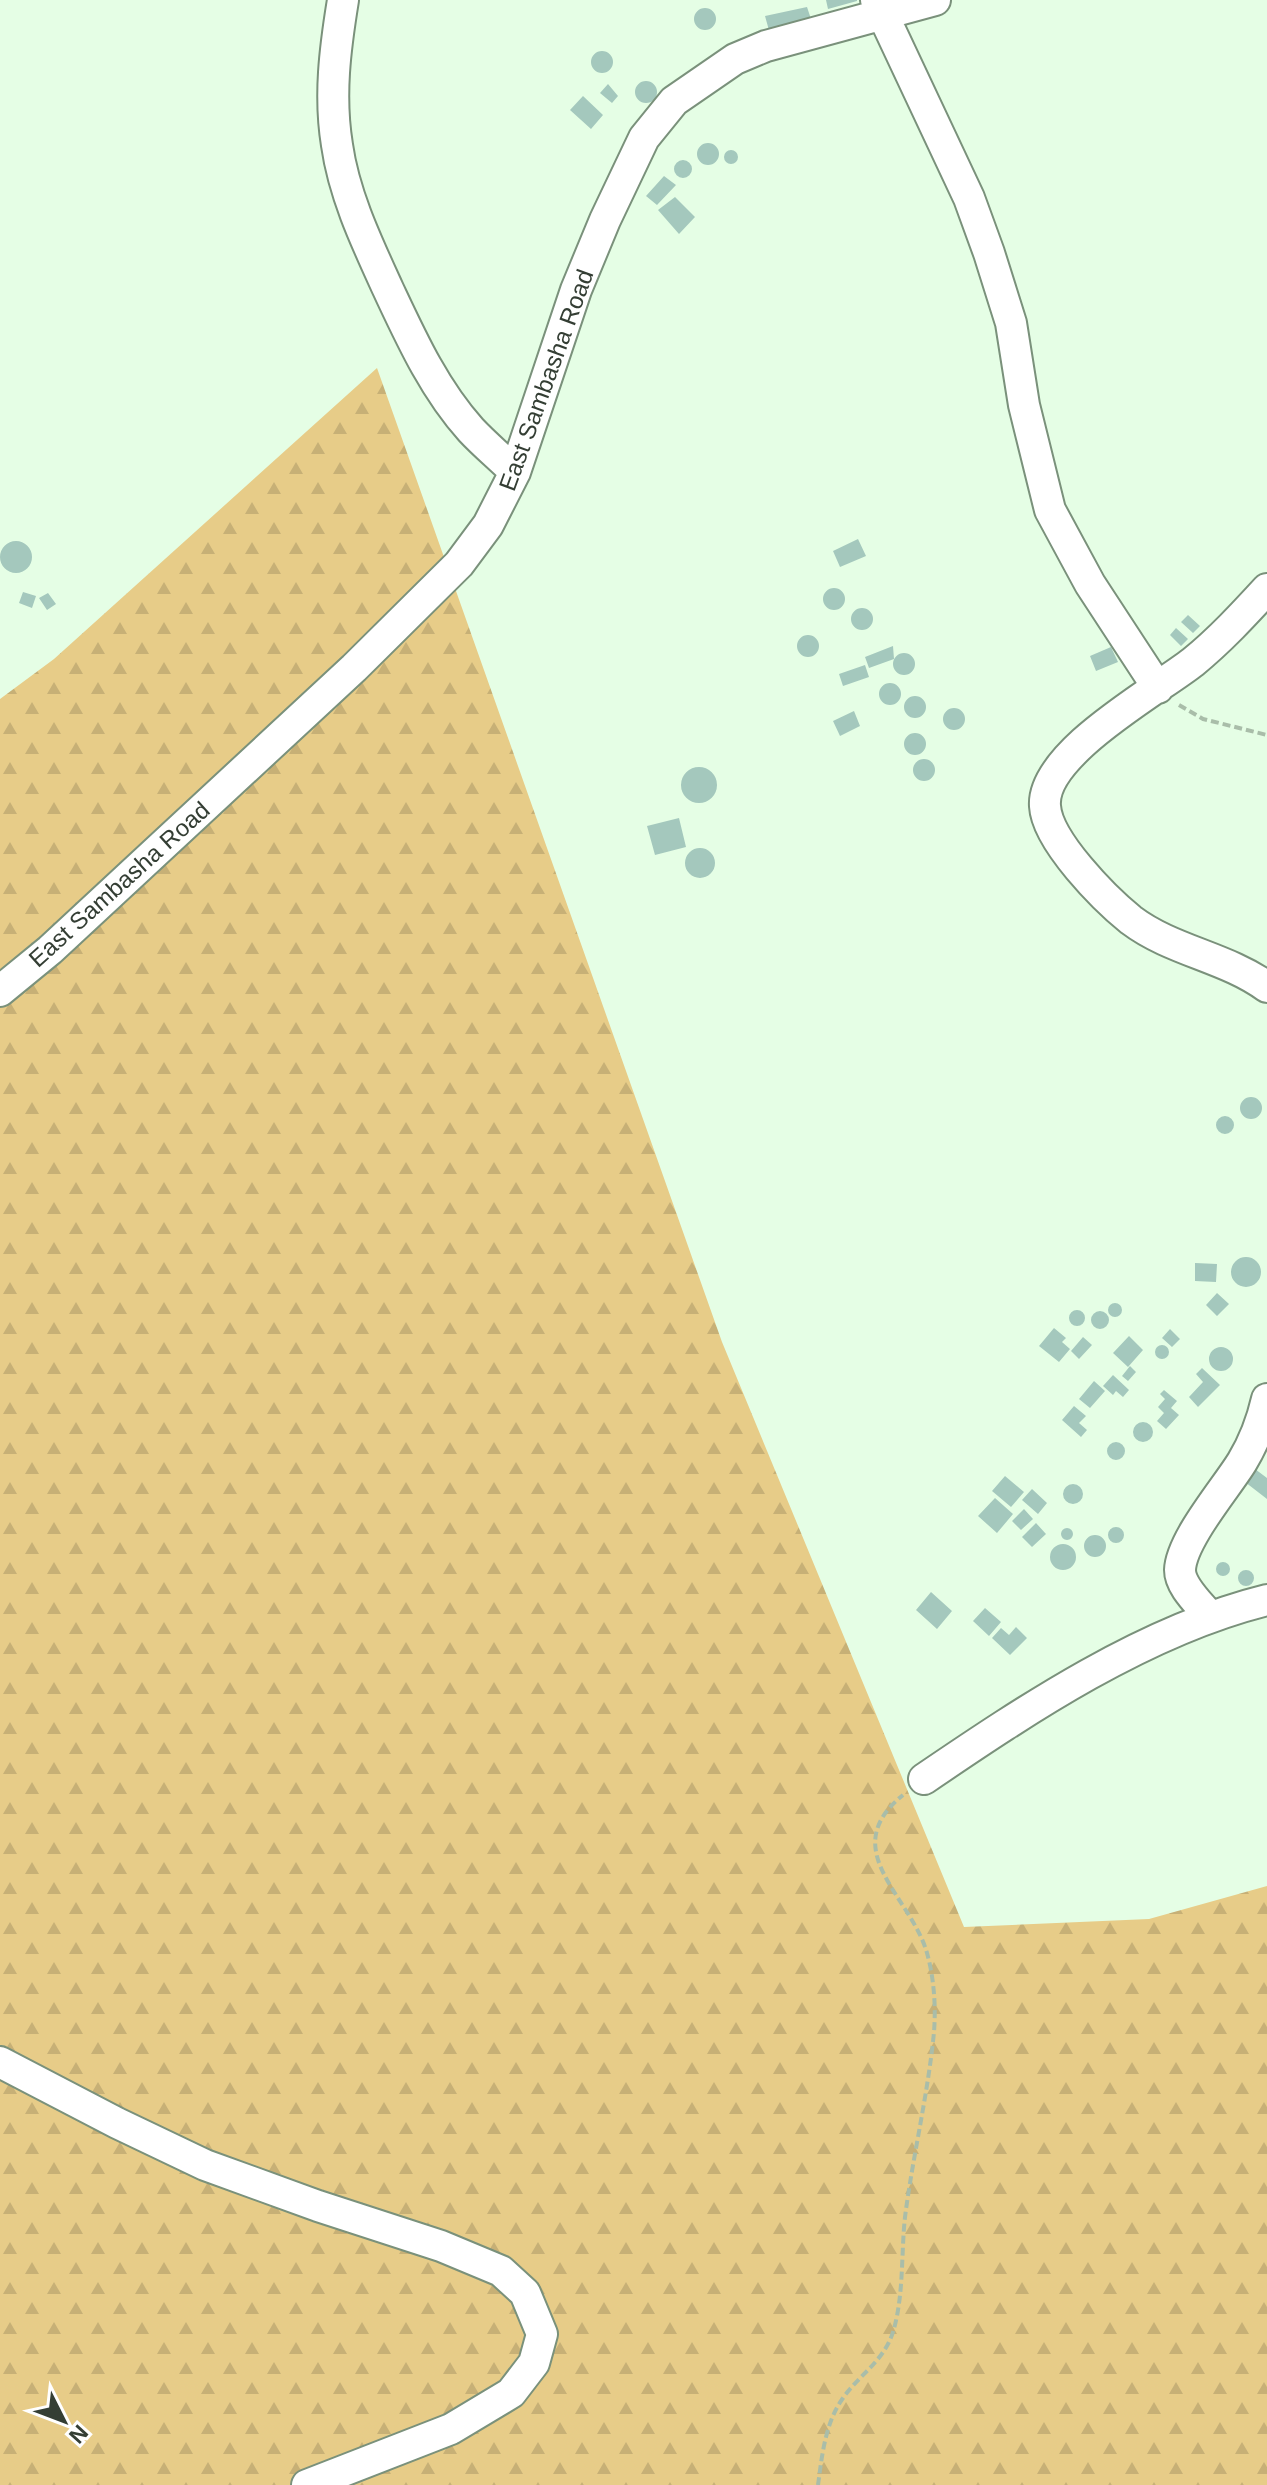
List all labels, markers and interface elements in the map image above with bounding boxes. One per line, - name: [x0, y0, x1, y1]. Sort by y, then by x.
- street label: East Sambasha Road: [493, 266, 599, 494]
- street label: East Sambasha Road: [23, 796, 215, 972]
- north arrow: [24, 2381, 104, 2461]
- text: N: [64, 2420, 93, 2448]

